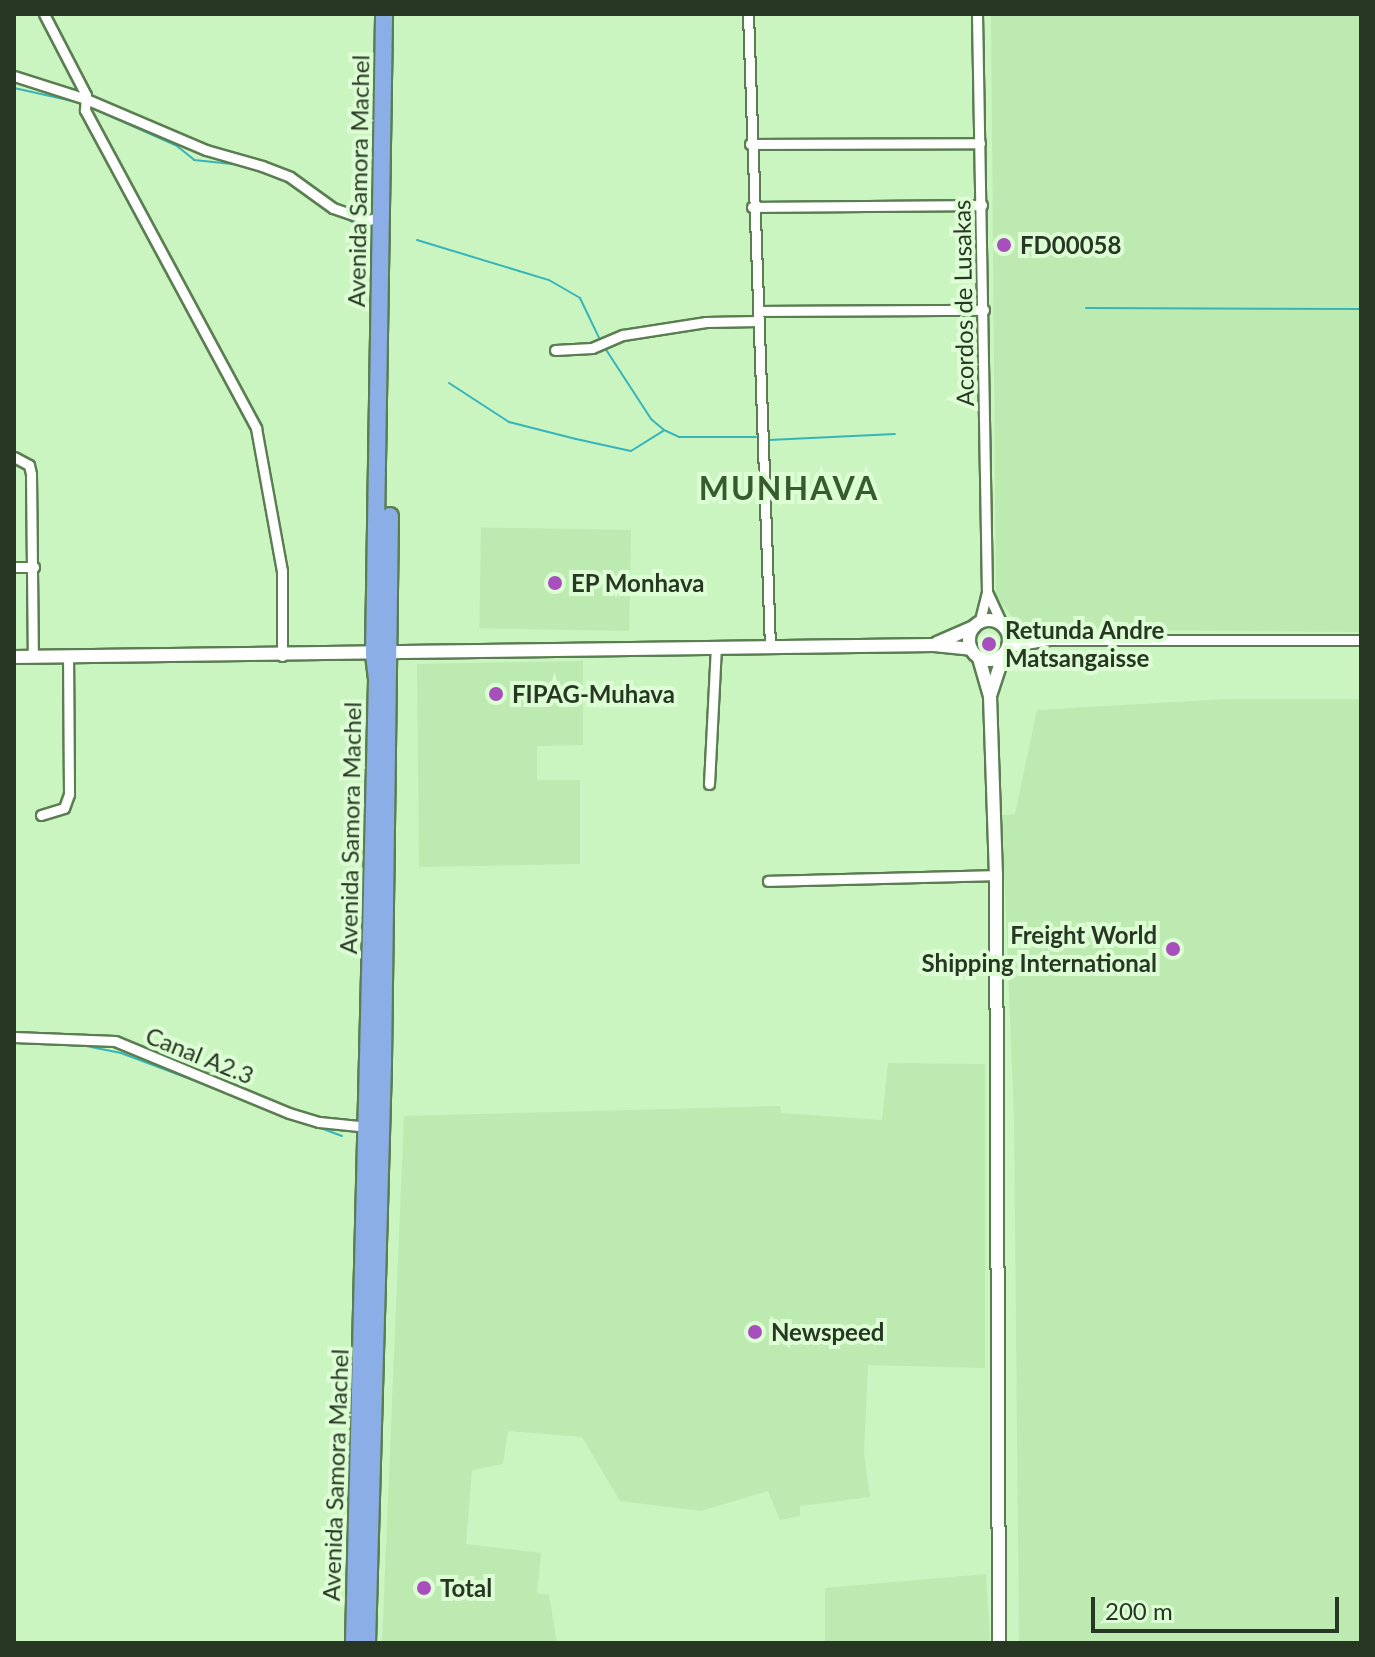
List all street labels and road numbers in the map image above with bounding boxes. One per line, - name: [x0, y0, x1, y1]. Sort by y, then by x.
- street label: Avenida Samora Machel: [341, 55, 375, 307]
- street label: Acordos de Lusakas: [947, 199, 979, 407]
- street label: Avenida Samora Machel: [333, 702, 367, 954]
- street label: Canal A2.3: [141, 1020, 259, 1090]
- street label: Avenida Samora Machel: [316, 1348, 354, 1602]

